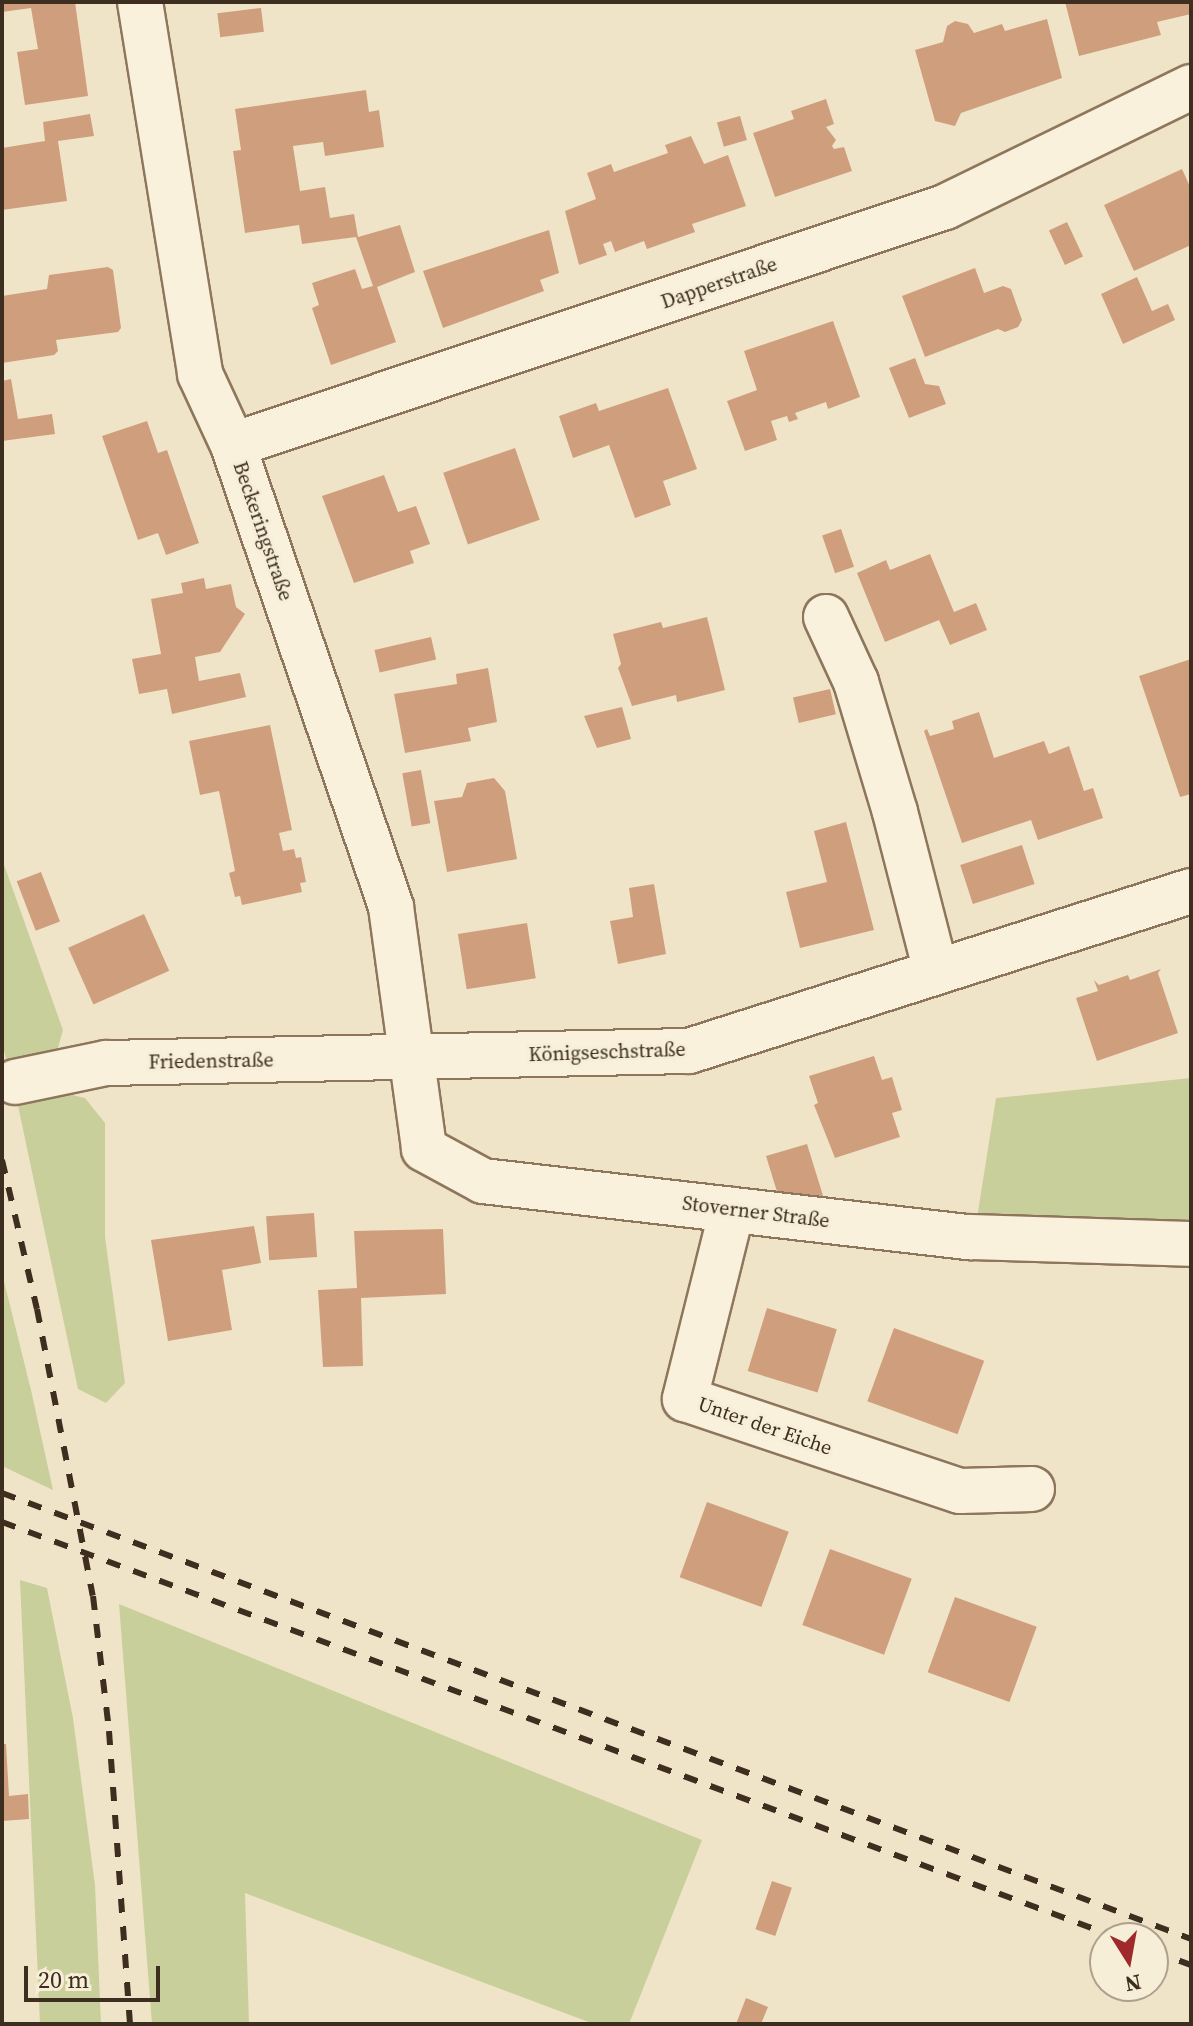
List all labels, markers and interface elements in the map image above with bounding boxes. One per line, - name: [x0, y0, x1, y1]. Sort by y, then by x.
- street label: Dapperstraße: [658, 252, 780, 314]
- street label: Beckeringstraße: [228, 458, 298, 604]
- street label: Königseschstraße: [528, 1037, 686, 1067]
- street label: Friedenstraße: [148, 1048, 274, 1074]
- street label: Stoverner Straße: [681, 1191, 831, 1233]
- street label: Unter der Eiche: [695, 1392, 835, 1460]
- north arrow: [1089, 1922, 1169, 2002]
- scale bar: [28, 1950, 164, 2000]
- text: 20 m: [38, 1963, 89, 1996]
- text: N: [1122, 1967, 1144, 2000]

